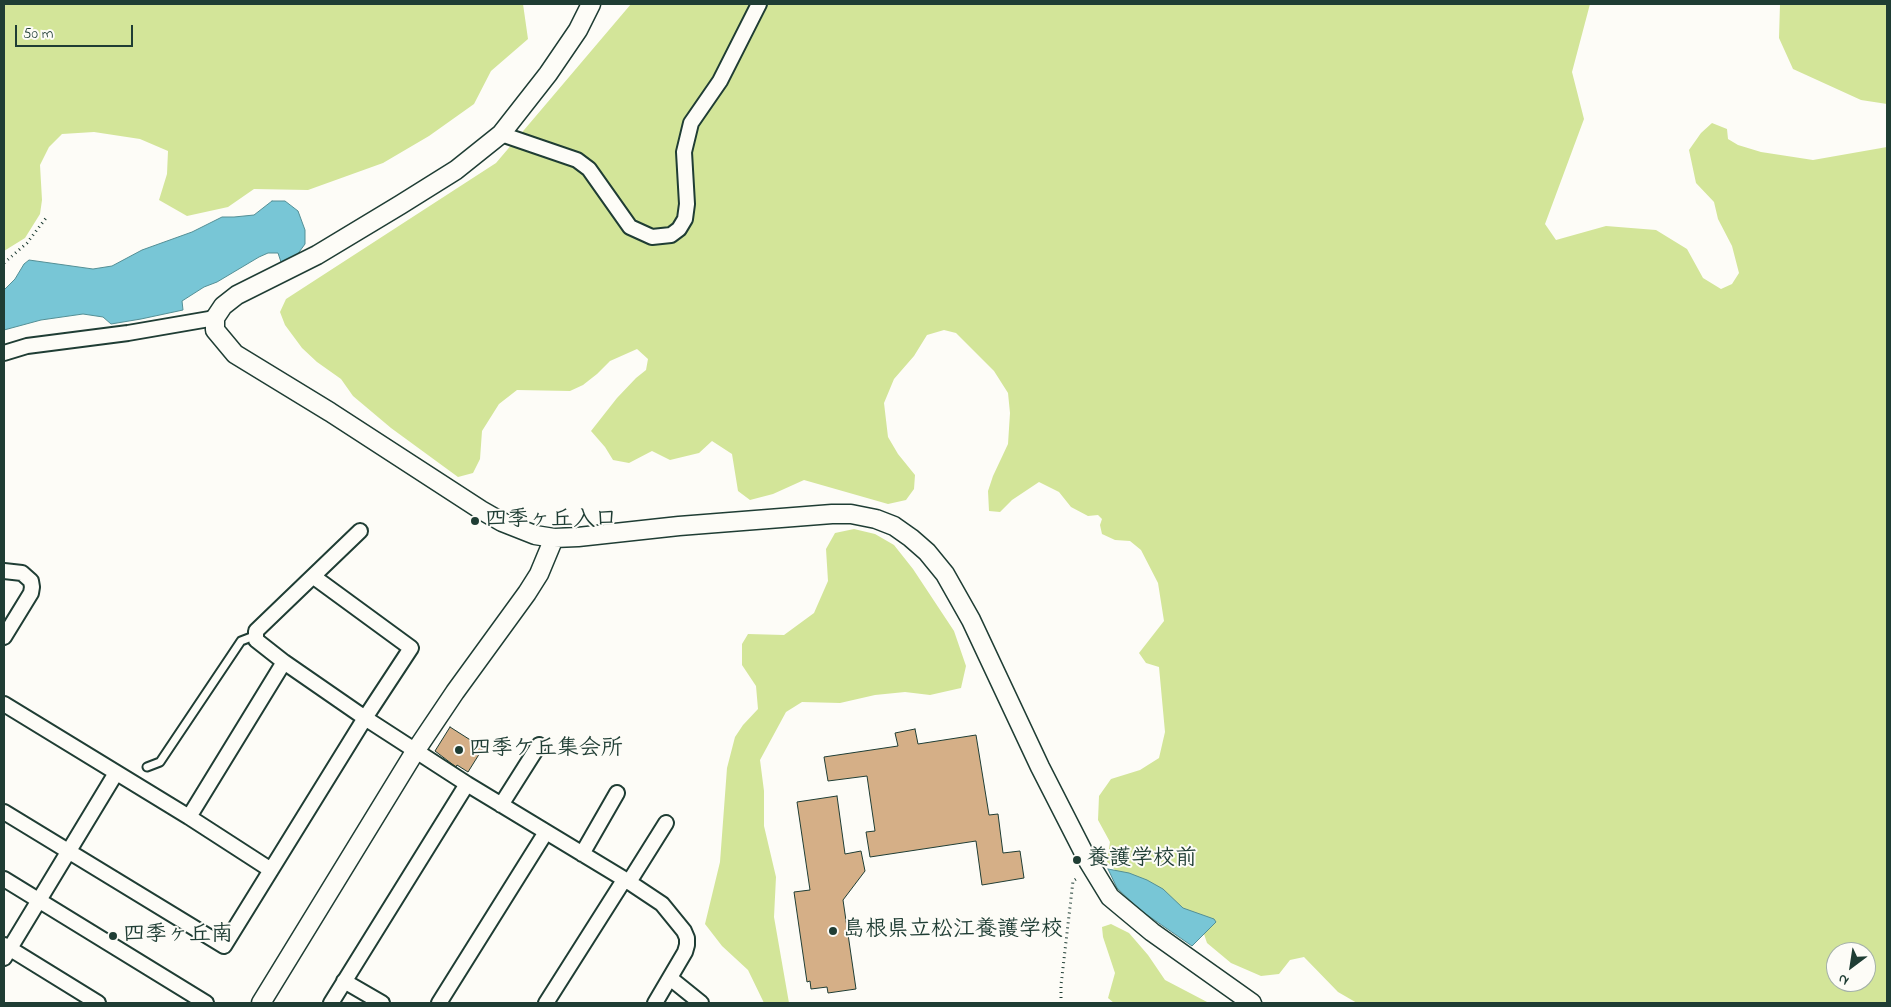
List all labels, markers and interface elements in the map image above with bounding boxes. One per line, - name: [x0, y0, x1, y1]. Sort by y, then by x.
- scale bar: [18, 15, 135, 47]
- text: 50 m: [23, 23, 53, 45]
- place label: 四季ヶ丘入口: [485, 508, 617, 534]
- marker: 四季ヶ丘入口: [469, 515, 481, 527]
- place label: 四季ケ丘集会所: [469, 737, 623, 763]
- marker: 四季ケ丘集会所: [453, 744, 465, 756]
- place label: 養護学校前: [1087, 847, 1197, 873]
- marker: 養護学校前: [1071, 854, 1083, 866]
- place label: 島根県立松江養護学校: [843, 918, 1063, 944]
- place label: 四季ヶ丘南: [123, 923, 233, 949]
- marker: 島根県立松江養護学校: [827, 925, 839, 937]
- marker: 四季ヶ丘南: [107, 930, 119, 942]
- north arrow: [1826, 942, 1876, 992]
- text: N: [1834, 968, 1853, 991]

